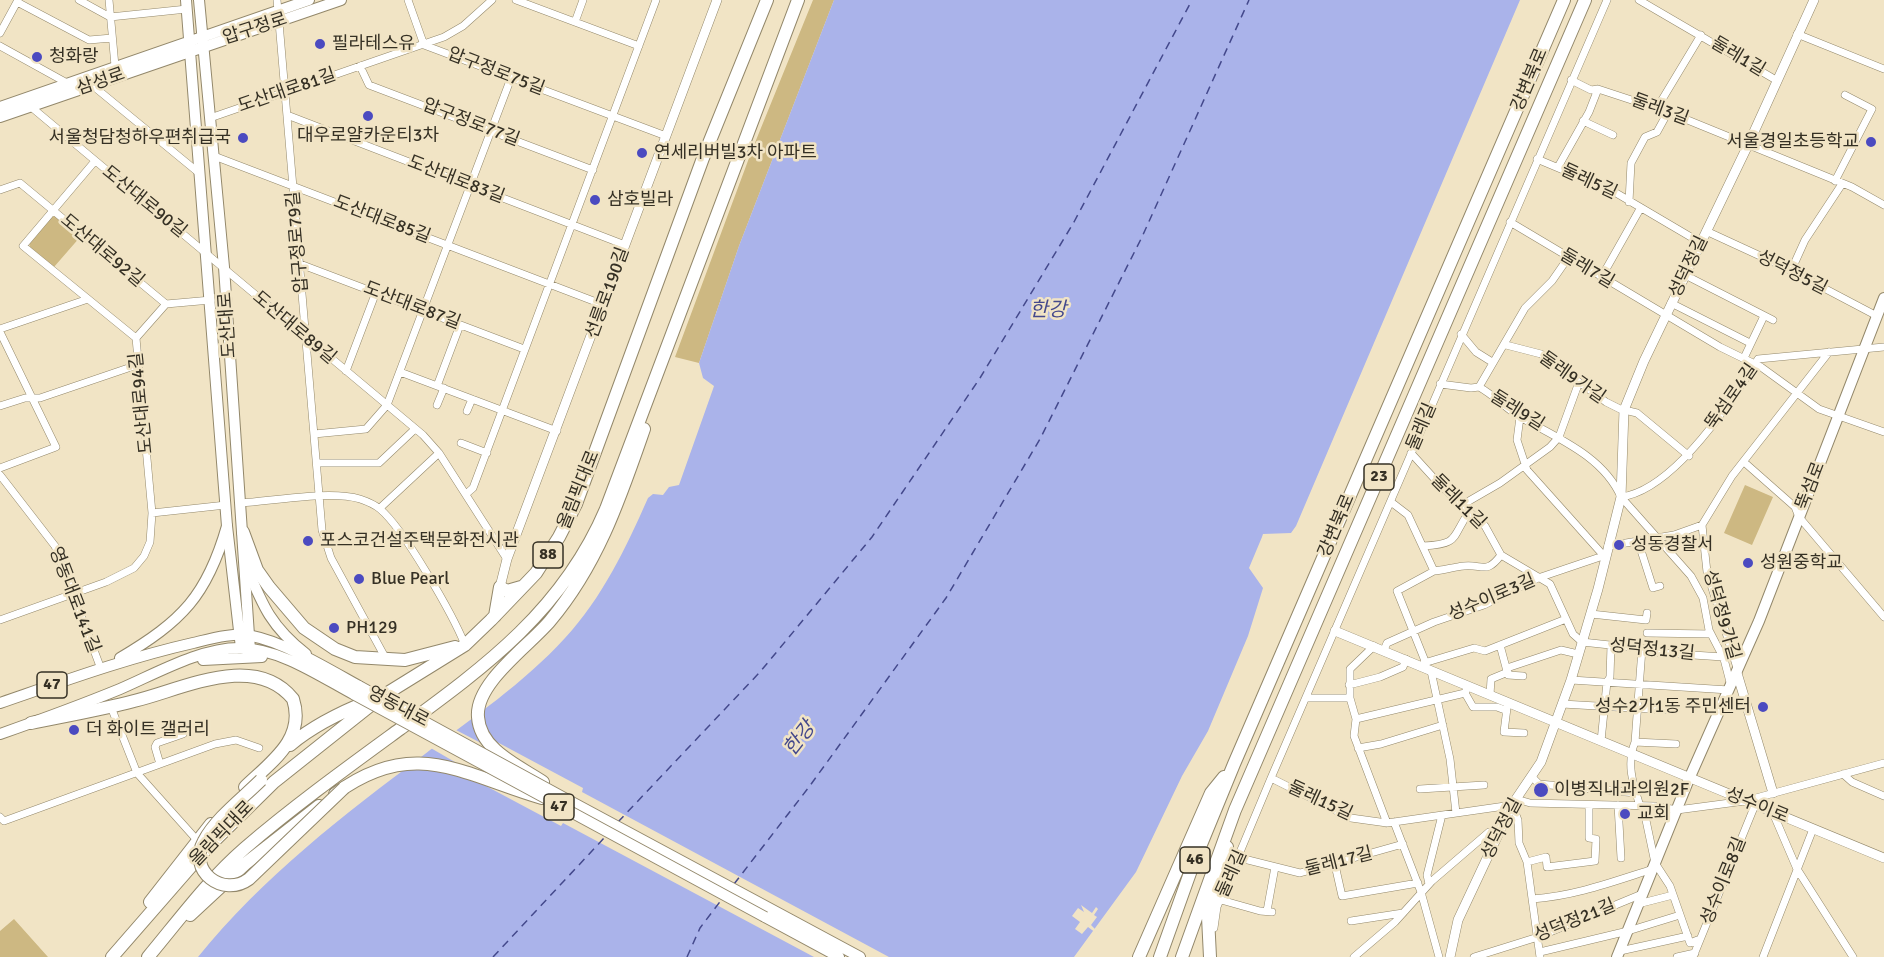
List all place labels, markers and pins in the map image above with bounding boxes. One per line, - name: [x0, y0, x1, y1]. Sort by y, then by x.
- place label: 필라테스유: [332, 33, 415, 55]
- marker: 필라테스유: [313, 37, 327, 51]
- place label: 청화랑: [49, 46, 99, 68]
- marker: 청화랑: [30, 50, 44, 64]
- marker: 대우로얄카운티3차: [361, 109, 375, 123]
- place label: 대우로얄카운티3차: [297, 125, 439, 147]
- place label: 서울청담청하우편취급국: [49, 127, 231, 149]
- marker: 서울청담청하우편취급국: [236, 131, 250, 145]
- place label: 서울경일초등학교: [1727, 131, 1859, 153]
- marker: 서울경일초등학교: [1864, 135, 1878, 149]
- place label: 연세리버빌3차 아파트: [654, 142, 817, 164]
- marker: 연세리버빌3차 아파트: [635, 146, 649, 160]
- place label: 삼호빌라: [607, 189, 673, 211]
- marker: 삼호빌라: [588, 193, 602, 207]
- place label: 포스코건설주택문화전시관: [320, 530, 519, 552]
- marker: 포스코건설주택문화전시관: [301, 534, 315, 548]
- place label: 성동경찰서: [1631, 534, 1714, 556]
- marker: 성동경찰서: [1612, 538, 1626, 552]
- place label: 성원중학교: [1760, 552, 1843, 574]
- marker: 성원중학교: [1741, 556, 1755, 570]
- place label: Blue Pearl: [371, 568, 449, 590]
- marker: Blue Pearl: [352, 572, 366, 586]
- place label: PH129: [346, 617, 398, 639]
- marker: PH129: [327, 621, 341, 635]
- place label: 성수2가1동 주민센터: [1595, 696, 1751, 718]
- marker: 성수2가1동 주민센터: [1756, 700, 1770, 714]
- place label: 더 화이트 갤러리: [86, 719, 210, 741]
- marker: 더 화이트 갤러리: [67, 723, 81, 737]
- place label: 이병직내과의원2F: [1554, 779, 1689, 801]
- marker: 이병직내과의원2F: [1532, 781, 1550, 799]
- place label: 교회: [1637, 803, 1670, 825]
- marker: 교회: [1618, 807, 1632, 821]

